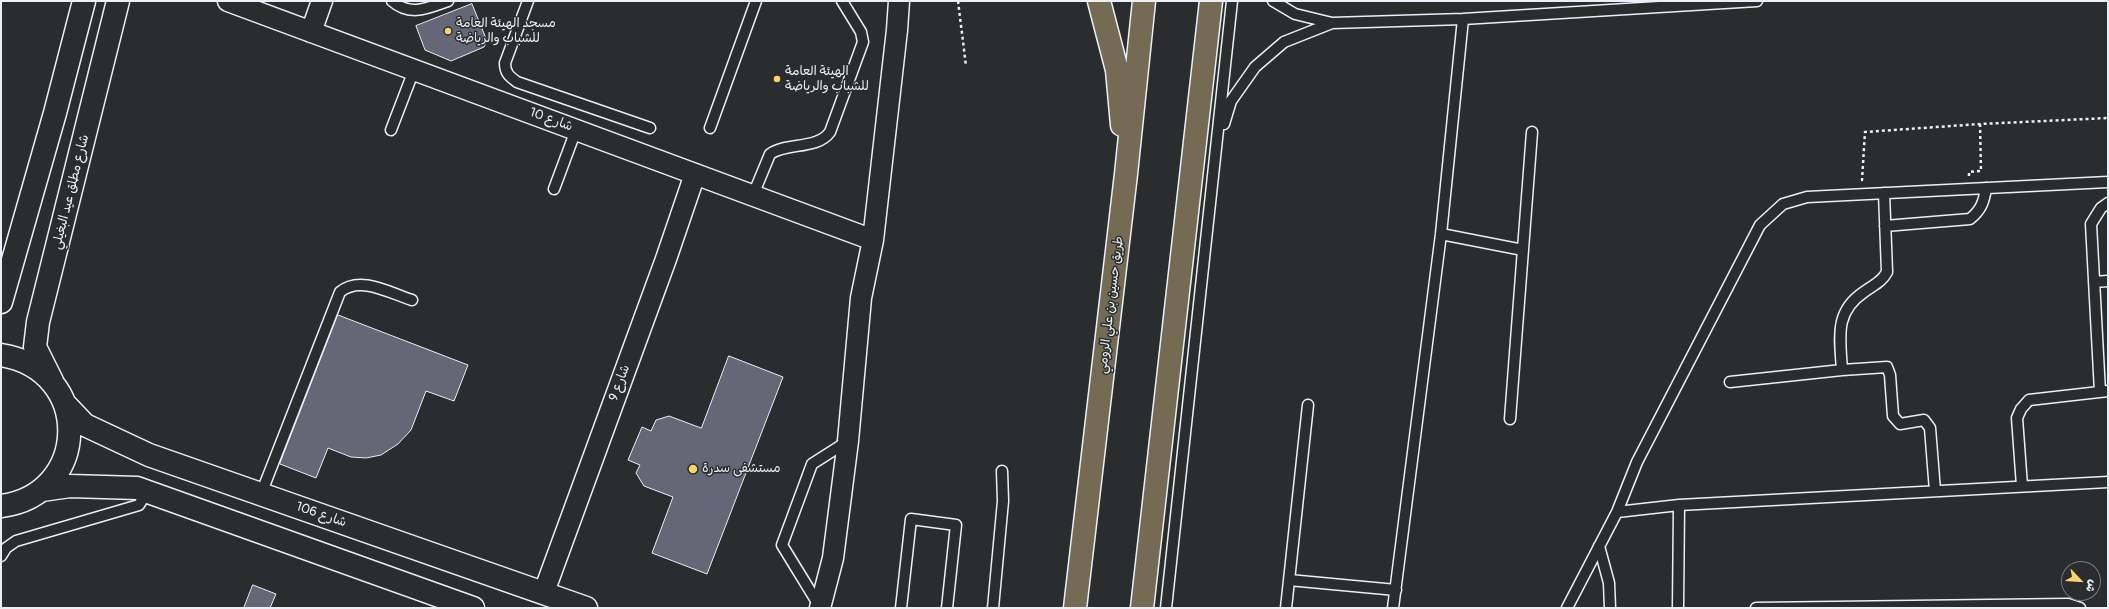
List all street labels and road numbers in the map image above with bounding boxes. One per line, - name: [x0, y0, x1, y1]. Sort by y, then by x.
- street label: شارع 10: [527, 105, 575, 135]
- street label: شارع مطلق عيد البغيلي: [49, 133, 93, 251]
- street label: طريق حسين بن علي الرومي: [1095, 235, 1127, 375]
- street label: شارع 9: [606, 363, 634, 403]
- street label: شارع 106: [294, 499, 348, 531]

